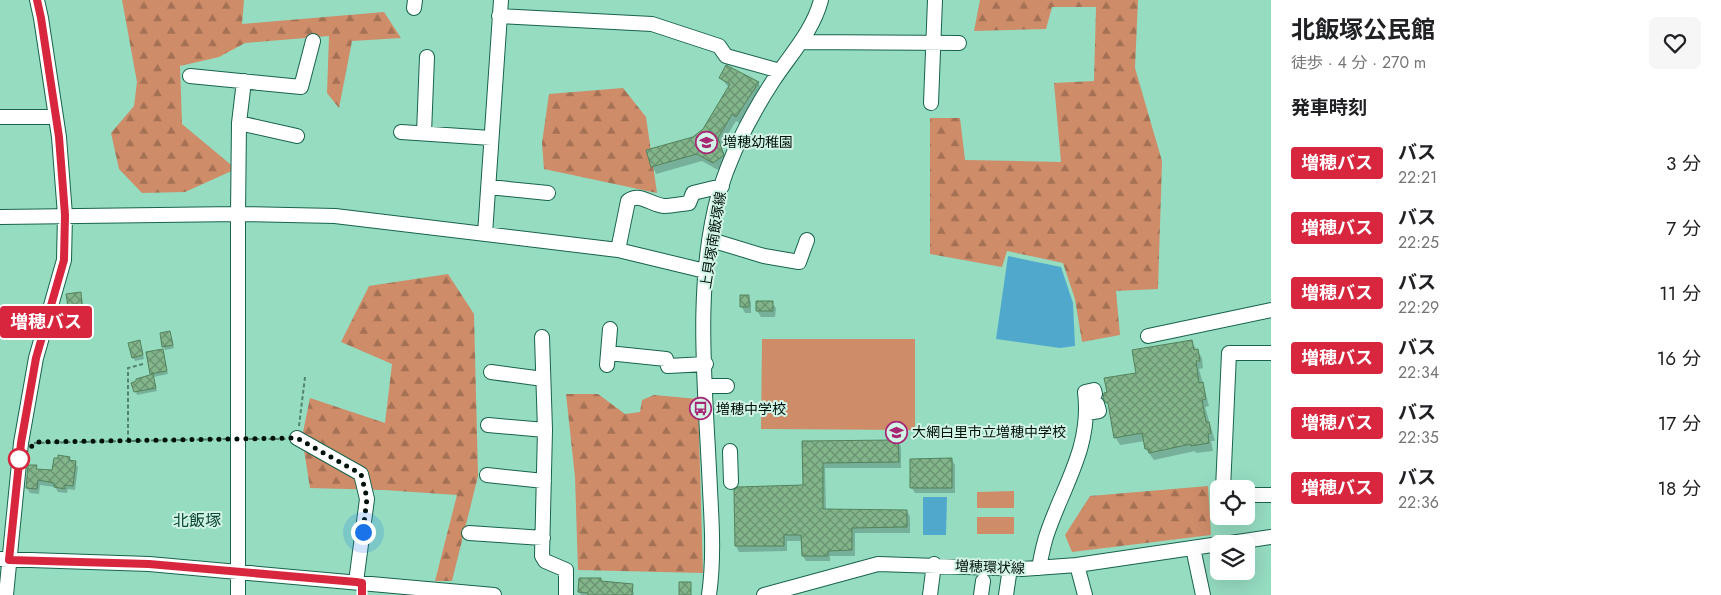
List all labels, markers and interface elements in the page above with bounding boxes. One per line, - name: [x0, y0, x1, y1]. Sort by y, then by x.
- text: 北飯塚公民館: [1291, 12, 1435, 47]
- button: heart: [1649, 17, 1701, 69]
- text: 徒歩 · 4 分 · 270 m: [1291, 51, 1426, 74]
- text: 発車時刻: [1291, 94, 1367, 121]
- school or university icon: 増穂幼稚園: [695, 130, 719, 154]
- place label: 増穂幼稚園: [723, 132, 793, 152]
- text: バス: [1398, 139, 1436, 166]
- text: 増穂バス: [1301, 150, 1373, 176]
- text: 3 分: [1666, 150, 1701, 177]
- text: 22:21: [1398, 166, 1437, 189]
- street label: 上貝塚南飯塚線: [695, 190, 731, 290]
- text: バス: [1398, 204, 1436, 231]
- text: 増穂バス: [1301, 215, 1373, 241]
- text: 7 分: [1666, 215, 1701, 242]
- text: 22:25: [1398, 231, 1439, 254]
- text: バス: [1398, 269, 1436, 296]
- text: 増穂バス: [1301, 280, 1373, 306]
- text: 11 分: [1659, 280, 1701, 307]
- text: 22:29: [1398, 296, 1439, 319]
- line badge: 増穂バス: [11, 306, 81, 338]
- text: 増穂バス: [10, 309, 82, 335]
- text: バス: [1398, 334, 1436, 361]
- text: 増穂バス: [1301, 345, 1373, 371]
- text: 16 分: [1657, 345, 1701, 372]
- text: 22:34: [1398, 361, 1439, 384]
- bus stop icon: 増穂中学校: [688, 397, 712, 421]
- place label: 増穂中学校: [716, 399, 786, 419]
- text: バス: [1398, 399, 1436, 426]
- text: 増穂バス: [1301, 410, 1373, 436]
- text: 17 分: [1658, 410, 1701, 437]
- school or university icon: 大網白里市立増穂中学校: [884, 420, 908, 444]
- place label: 大網白里市立増穂中学校: [912, 422, 1066, 442]
- text: 22:35: [1398, 426, 1439, 449]
- unlabelled marker: [8, 448, 30, 470]
- text: バス: [1398, 464, 1436, 491]
- text: 増穂バス: [1301, 475, 1373, 501]
- text: 18 分: [1657, 475, 1701, 502]
- map controls: [1210, 480, 1255, 580]
- button: locate: [1210, 480, 1255, 525]
- text: 22:36: [1398, 491, 1439, 514]
- district label: 北飯塚: [173, 509, 221, 532]
- your location: [351, 520, 376, 545]
- button: layers: [1210, 535, 1255, 580]
- street label: 増穂環状線: [955, 556, 1025, 578]

